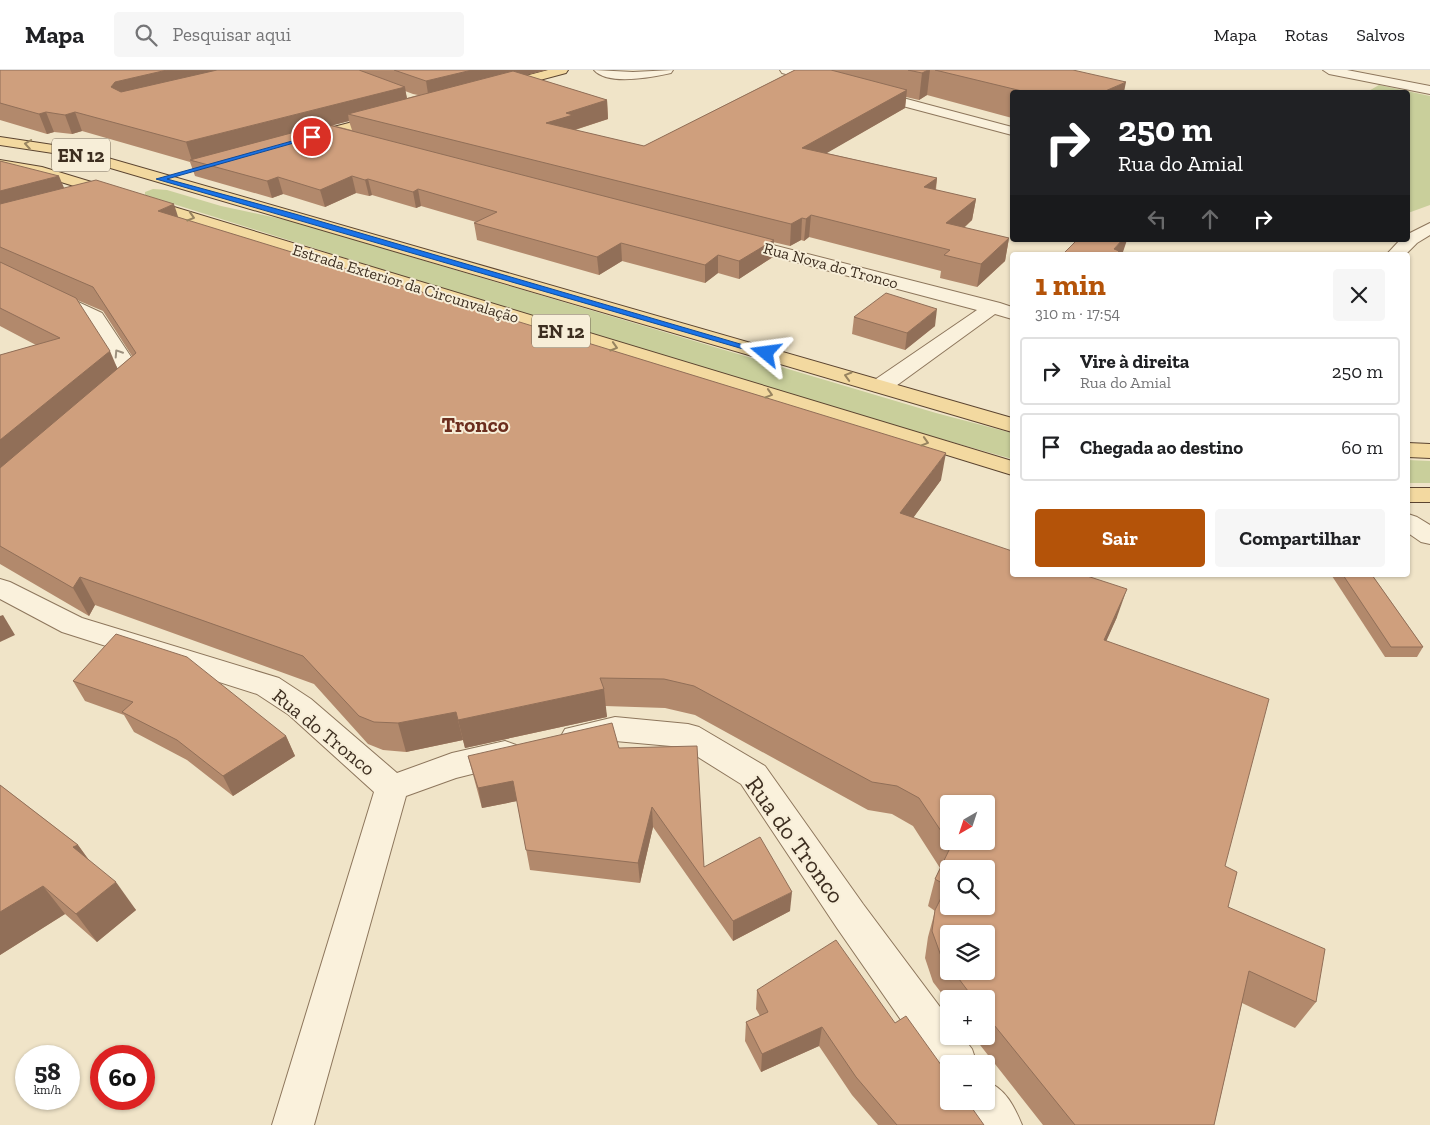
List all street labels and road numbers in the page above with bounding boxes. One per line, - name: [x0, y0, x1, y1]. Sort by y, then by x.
- road number: EN 12: [52, 138, 110, 172]
- street label: Rua Nova do Tronco: [761, 238, 900, 293]
- street label: Estrada Exterior da Circunvalação: [290, 240, 521, 327]
- road number: EN 12: [532, 315, 590, 348]
- street label: Rua do Tronco: [268, 683, 380, 781]
- street label: Rua do Tronco: [740, 771, 851, 909]

